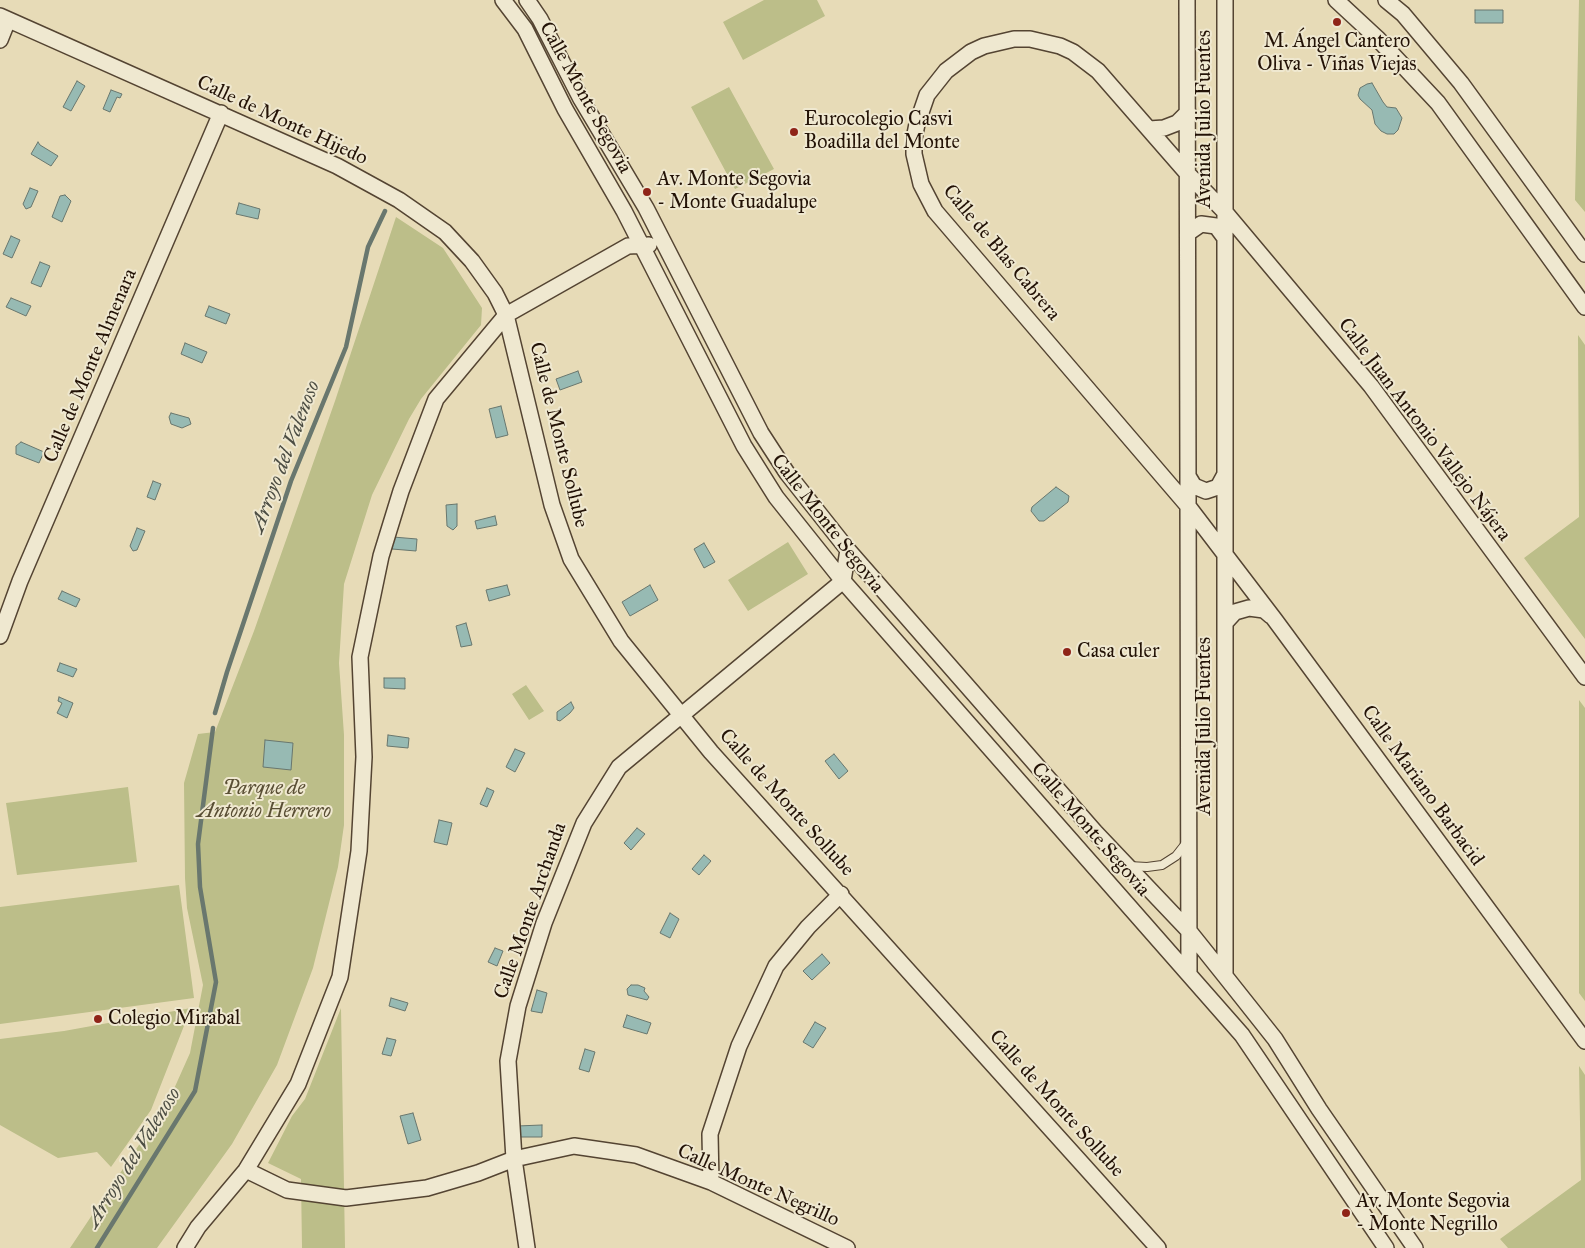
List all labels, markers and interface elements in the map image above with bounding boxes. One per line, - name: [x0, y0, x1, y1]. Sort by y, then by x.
- marker: M. Ángel Cantero Oliva - Viñas Viejas: [1331, 16, 1343, 28]
- street label: Calle Monte Segovia: [533, 18, 637, 178]
- street label: Avenida Julio Fuentes: [1193, 30, 1217, 208]
- place label: M. Ángel Cantero Oliva - Viñas Viejas: [1257, 30, 1417, 77]
- street label: Calle de Monte Hijedo: [193, 71, 371, 171]
- place label: Eurocolegio Casvi Boadilla del Monte: [804, 108, 960, 155]
- marker: Eurocolegio Casvi Boadilla del Monte: [788, 126, 800, 138]
- place label: Av. Monte Segovia - Monte Guadalupe: [657, 168, 817, 215]
- street label: Calle de Blas Cabrera: [937, 180, 1065, 326]
- marker: Av. Monte Segovia - Monte Guadalupe: [641, 186, 653, 198]
- street label: Calle de Monte Almenara: [39, 265, 143, 467]
- street label: Calle Juan Antonio Vallejo Nájera: [1332, 314, 1516, 546]
- street label: Calle de Monte Sollube: [523, 340, 593, 530]
- water label: Arroyo del Valenoso: [245, 378, 327, 536]
- street label: Calle Monte Segovia: [765, 450, 889, 598]
- street label: Avenida Julio Fuentes: [1193, 637, 1217, 815]
- place label: Casa culer: [1077, 640, 1159, 664]
- marker: Casa culer: [1061, 646, 1073, 658]
- street label: Calle Mariano Barbacid: [1356, 701, 1488, 871]
- street label: Calle de Monte Sollube: [713, 724, 859, 882]
- street label: Calle Monte Segovia: [1025, 758, 1155, 902]
- park label: Parque de Antonio Herrero: [197, 777, 331, 824]
- street label: Calle Monte Archanda: [490, 820, 572, 1002]
- place label: Colegio Mirabal: [108, 1007, 240, 1031]
- marker: Colegio Mirabal: [92, 1013, 104, 1025]
- street label: Calle de Monte Sollube: [983, 1025, 1129, 1183]
- water label: Arroyo del Valenoso: [81, 1083, 187, 1233]
- street label: Calle Monte Negrillo: [673, 1139, 843, 1233]
- place label: Av. Monte Segovia - Monte Negrillo: [1356, 1190, 1510, 1237]
- marker: Av. Monte Segovia - Monte Negrillo: [1340, 1207, 1352, 1219]

